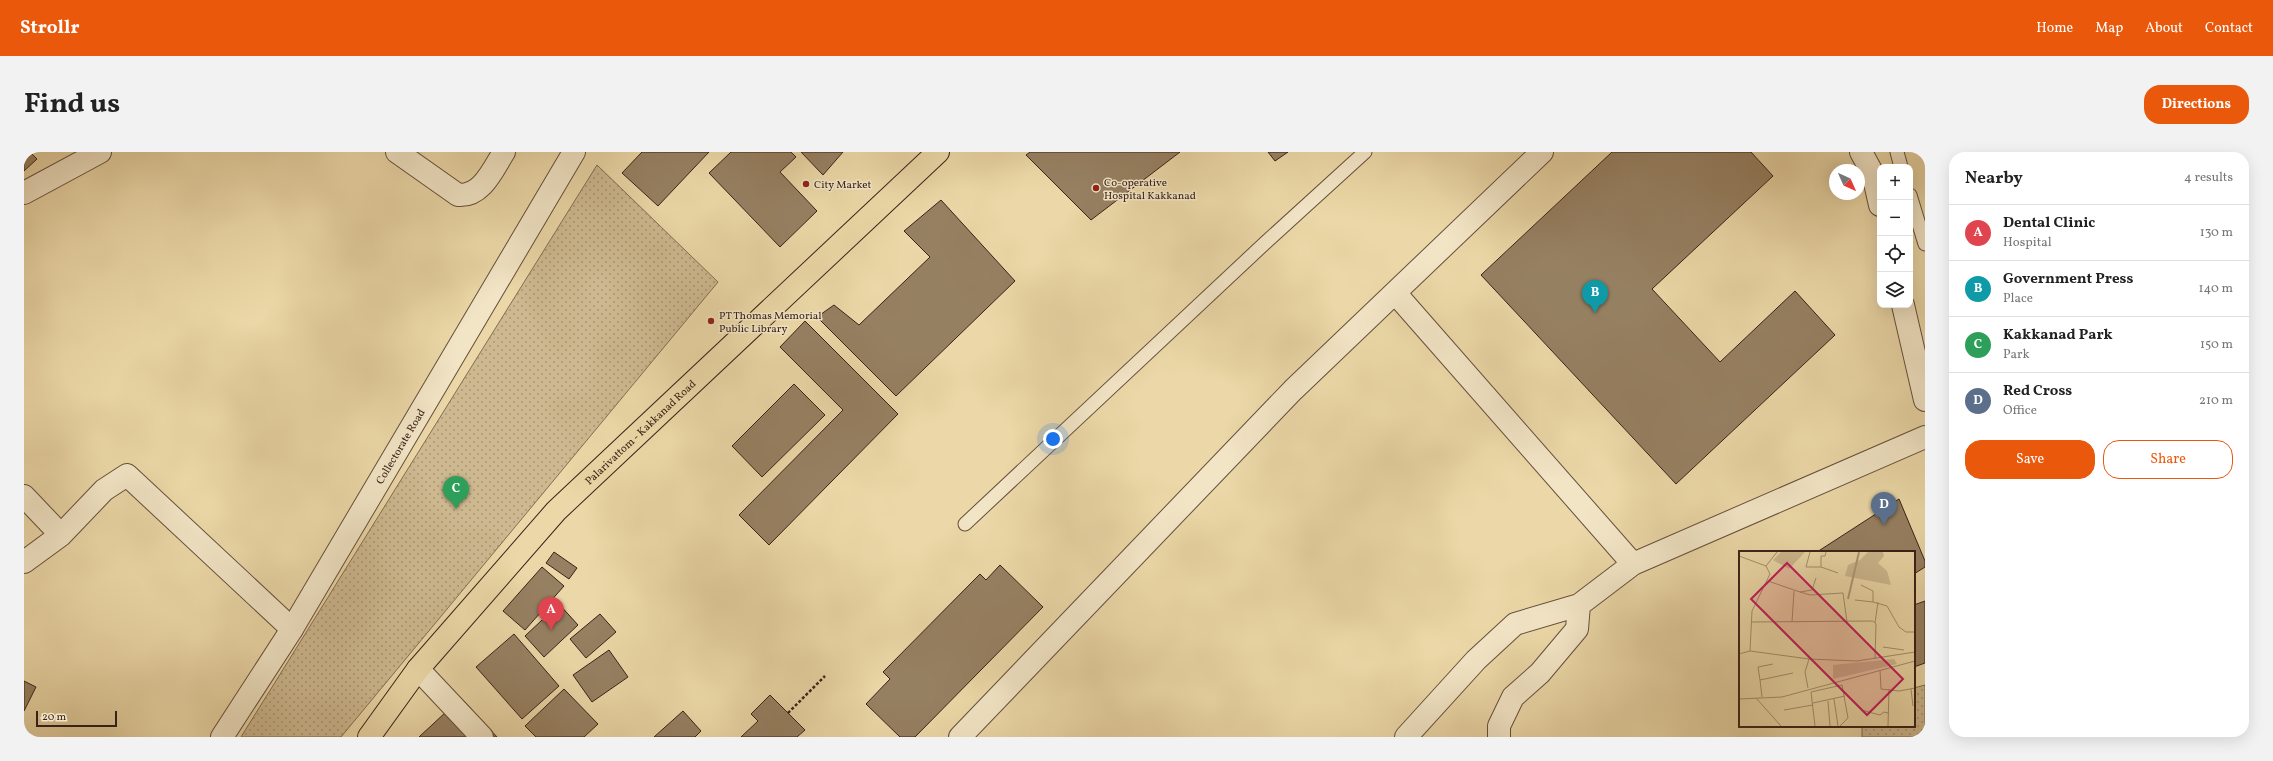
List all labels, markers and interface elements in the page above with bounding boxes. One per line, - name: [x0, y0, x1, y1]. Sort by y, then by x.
- text: Strollr: [20, 15, 80, 41]
- text: Home: [2036, 19, 2073, 38]
- text: Map: [2095, 19, 2123, 38]
- text: About: [2145, 19, 2183, 38]
- text: Contact: [2205, 19, 2253, 38]
- text: Find us: [24, 85, 120, 124]
- button: Directions: [2144, 85, 2249, 124]
- north arrow: [1829, 164, 1865, 200]
- map controls: [1877, 164, 1913, 308]
- button: +: [1877, 164, 1913, 200]
- text: Nearby: [1965, 167, 2023, 190]
- text: 4 results: [2184, 169, 2233, 187]
- place label: Co-operative Hospital Kakkanad: [1104, 176, 1196, 204]
- place label: City Market: [814, 178, 872, 193]
- marker: City Market: [801, 179, 811, 189]
- marker: Co-operative Hospital Kakkanad: [1091, 183, 1101, 193]
- button: −: [1877, 200, 1913, 236]
- text: Dental Clinic: [2003, 213, 2095, 234]
- text: A: [1973, 224, 1983, 242]
- text: 130 m: [2200, 224, 2233, 242]
- text: Hospital: [2003, 234, 2052, 252]
- button: locate: [1877, 236, 1913, 272]
- text: Government Press: [2003, 269, 2133, 290]
- button: layers: [1877, 272, 1913, 308]
- pin: B: [1582, 280, 1608, 313]
- text: B: [1974, 280, 1982, 298]
- text: 140 m: [2199, 280, 2233, 298]
- text: Place: [2003, 290, 2033, 308]
- place label: PT Thomas Memorial Public Library: [719, 309, 822, 337]
- marker: PT Thomas Memorial Public Library: [706, 316, 716, 326]
- text: Kakkanad Park: [2003, 325, 2113, 346]
- text: C: [1974, 336, 1982, 354]
- text: 150 m: [2200, 336, 2233, 354]
- text: Park: [2003, 346, 2030, 364]
- street label: Palarivattom - Kakkanad Road: [582, 377, 700, 489]
- text: Red Cross: [2003, 381, 2072, 402]
- text: D: [1973, 392, 1983, 410]
- text: 210 m: [2199, 392, 2233, 410]
- text: Office: [2003, 402, 2037, 420]
- street label: Collectorate Road: [373, 406, 429, 488]
- your location: [1043, 429, 1063, 449]
- button: Save: [1965, 440, 2095, 479]
- button: Share: [2103, 440, 2233, 479]
- pin: C: [443, 476, 469, 509]
- pin: D: [1871, 492, 1897, 525]
- inset map: [1739, 551, 1915, 727]
- pin: A: [538, 597, 564, 630]
- scale bar: [36, 709, 117, 728]
- text: 20 m: [42, 710, 66, 725]

